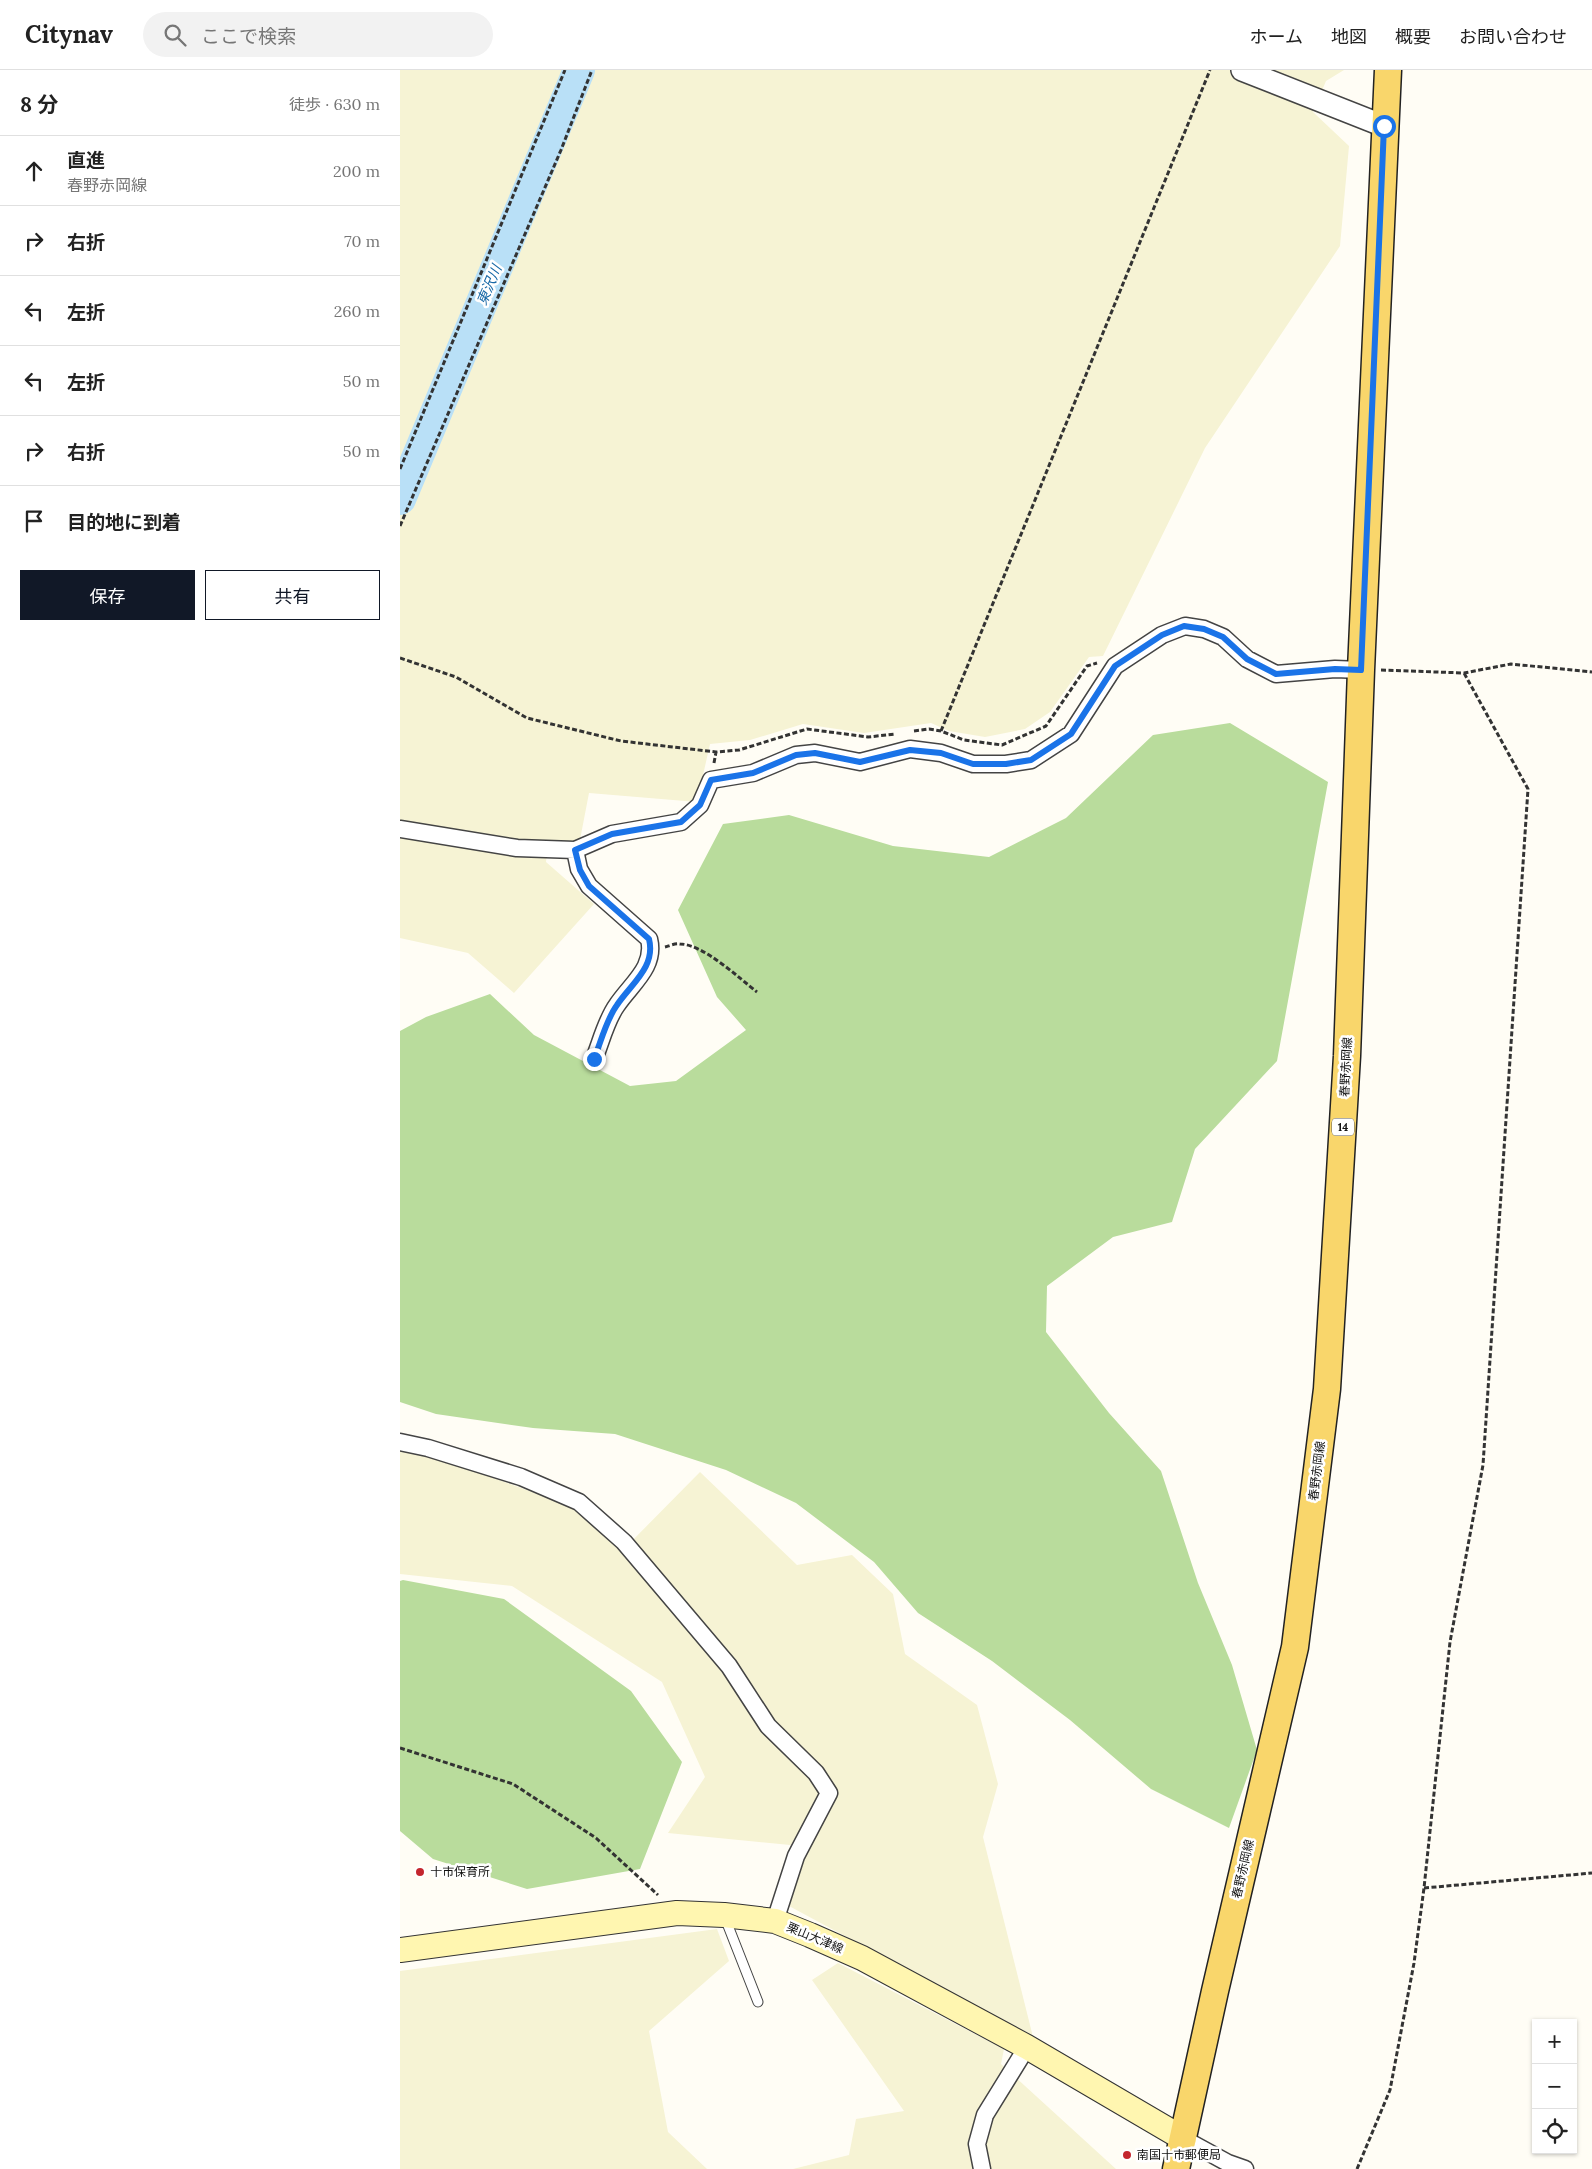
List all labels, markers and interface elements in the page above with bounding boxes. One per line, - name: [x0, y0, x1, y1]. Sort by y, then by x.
- search box: [143, 12, 493, 57]
- text: Citynav: [25, 19, 113, 50]
- icon: search: [161, 21, 189, 49]
- text: ここで検索: [201, 24, 296, 48]
- text: ホーム: [1250, 25, 1303, 48]
- text: 地図: [1331, 25, 1367, 48]
- text: 概要: [1395, 25, 1431, 48]
- text: お問い合わせ: [1459, 25, 1567, 48]
- text: 8 分: [20, 91, 59, 118]
- text: 徒歩 · 630 m: [289, 94, 380, 114]
- route start: [1373, 115, 1396, 138]
- text: 直進: [67, 148, 105, 172]
- icon: ahead: [20, 157, 48, 185]
- text: 200 m: [333, 161, 380, 181]
- text: 春野赤岡線: [67, 175, 147, 195]
- icon: right: [20, 227, 48, 255]
- text: 右折: [67, 230, 105, 254]
- text: 70 m: [344, 231, 380, 251]
- water label: 東沢川: [473, 260, 506, 308]
- icon: left: [20, 297, 48, 325]
- text: 左折: [67, 300, 105, 324]
- text: 260 m: [334, 301, 380, 321]
- icon: left: [20, 367, 48, 395]
- text: 左折: [67, 370, 105, 394]
- text: 50 m: [343, 371, 380, 391]
- icon: right: [20, 437, 48, 465]
- text: 右折: [67, 440, 105, 464]
- text: 50 m: [343, 441, 380, 461]
- icon: arrive: [20, 507, 48, 535]
- text: 目的地に到着: [67, 510, 181, 534]
- button: 保存: [20, 570, 195, 620]
- button: 共有: [205, 570, 380, 620]
- street label: 春野赤岡線: [1336, 1037, 1355, 1097]
- route end: [583, 1048, 606, 1071]
- road number: 14: [1332, 1118, 1354, 1136]
- street label: 春野赤岡線: [1305, 1440, 1328, 1502]
- street label: 春野赤岡線: [1228, 1838, 1257, 1900]
- place label: 十市保育所: [430, 1864, 490, 1879]
- marker: 十市保育所: [414, 1866, 426, 1878]
- street label: 栗山大津線: [785, 1919, 846, 1956]
- map controls: [1532, 2019, 1577, 2154]
- button: +: [1532, 2019, 1577, 2064]
- button: −: [1532, 2064, 1577, 2109]
- button: locate: [1532, 2109, 1577, 2154]
- place label: 南国十市郵便局: [1137, 2147, 1221, 2162]
- marker: 南国十市郵便局: [1121, 2149, 1133, 2161]

